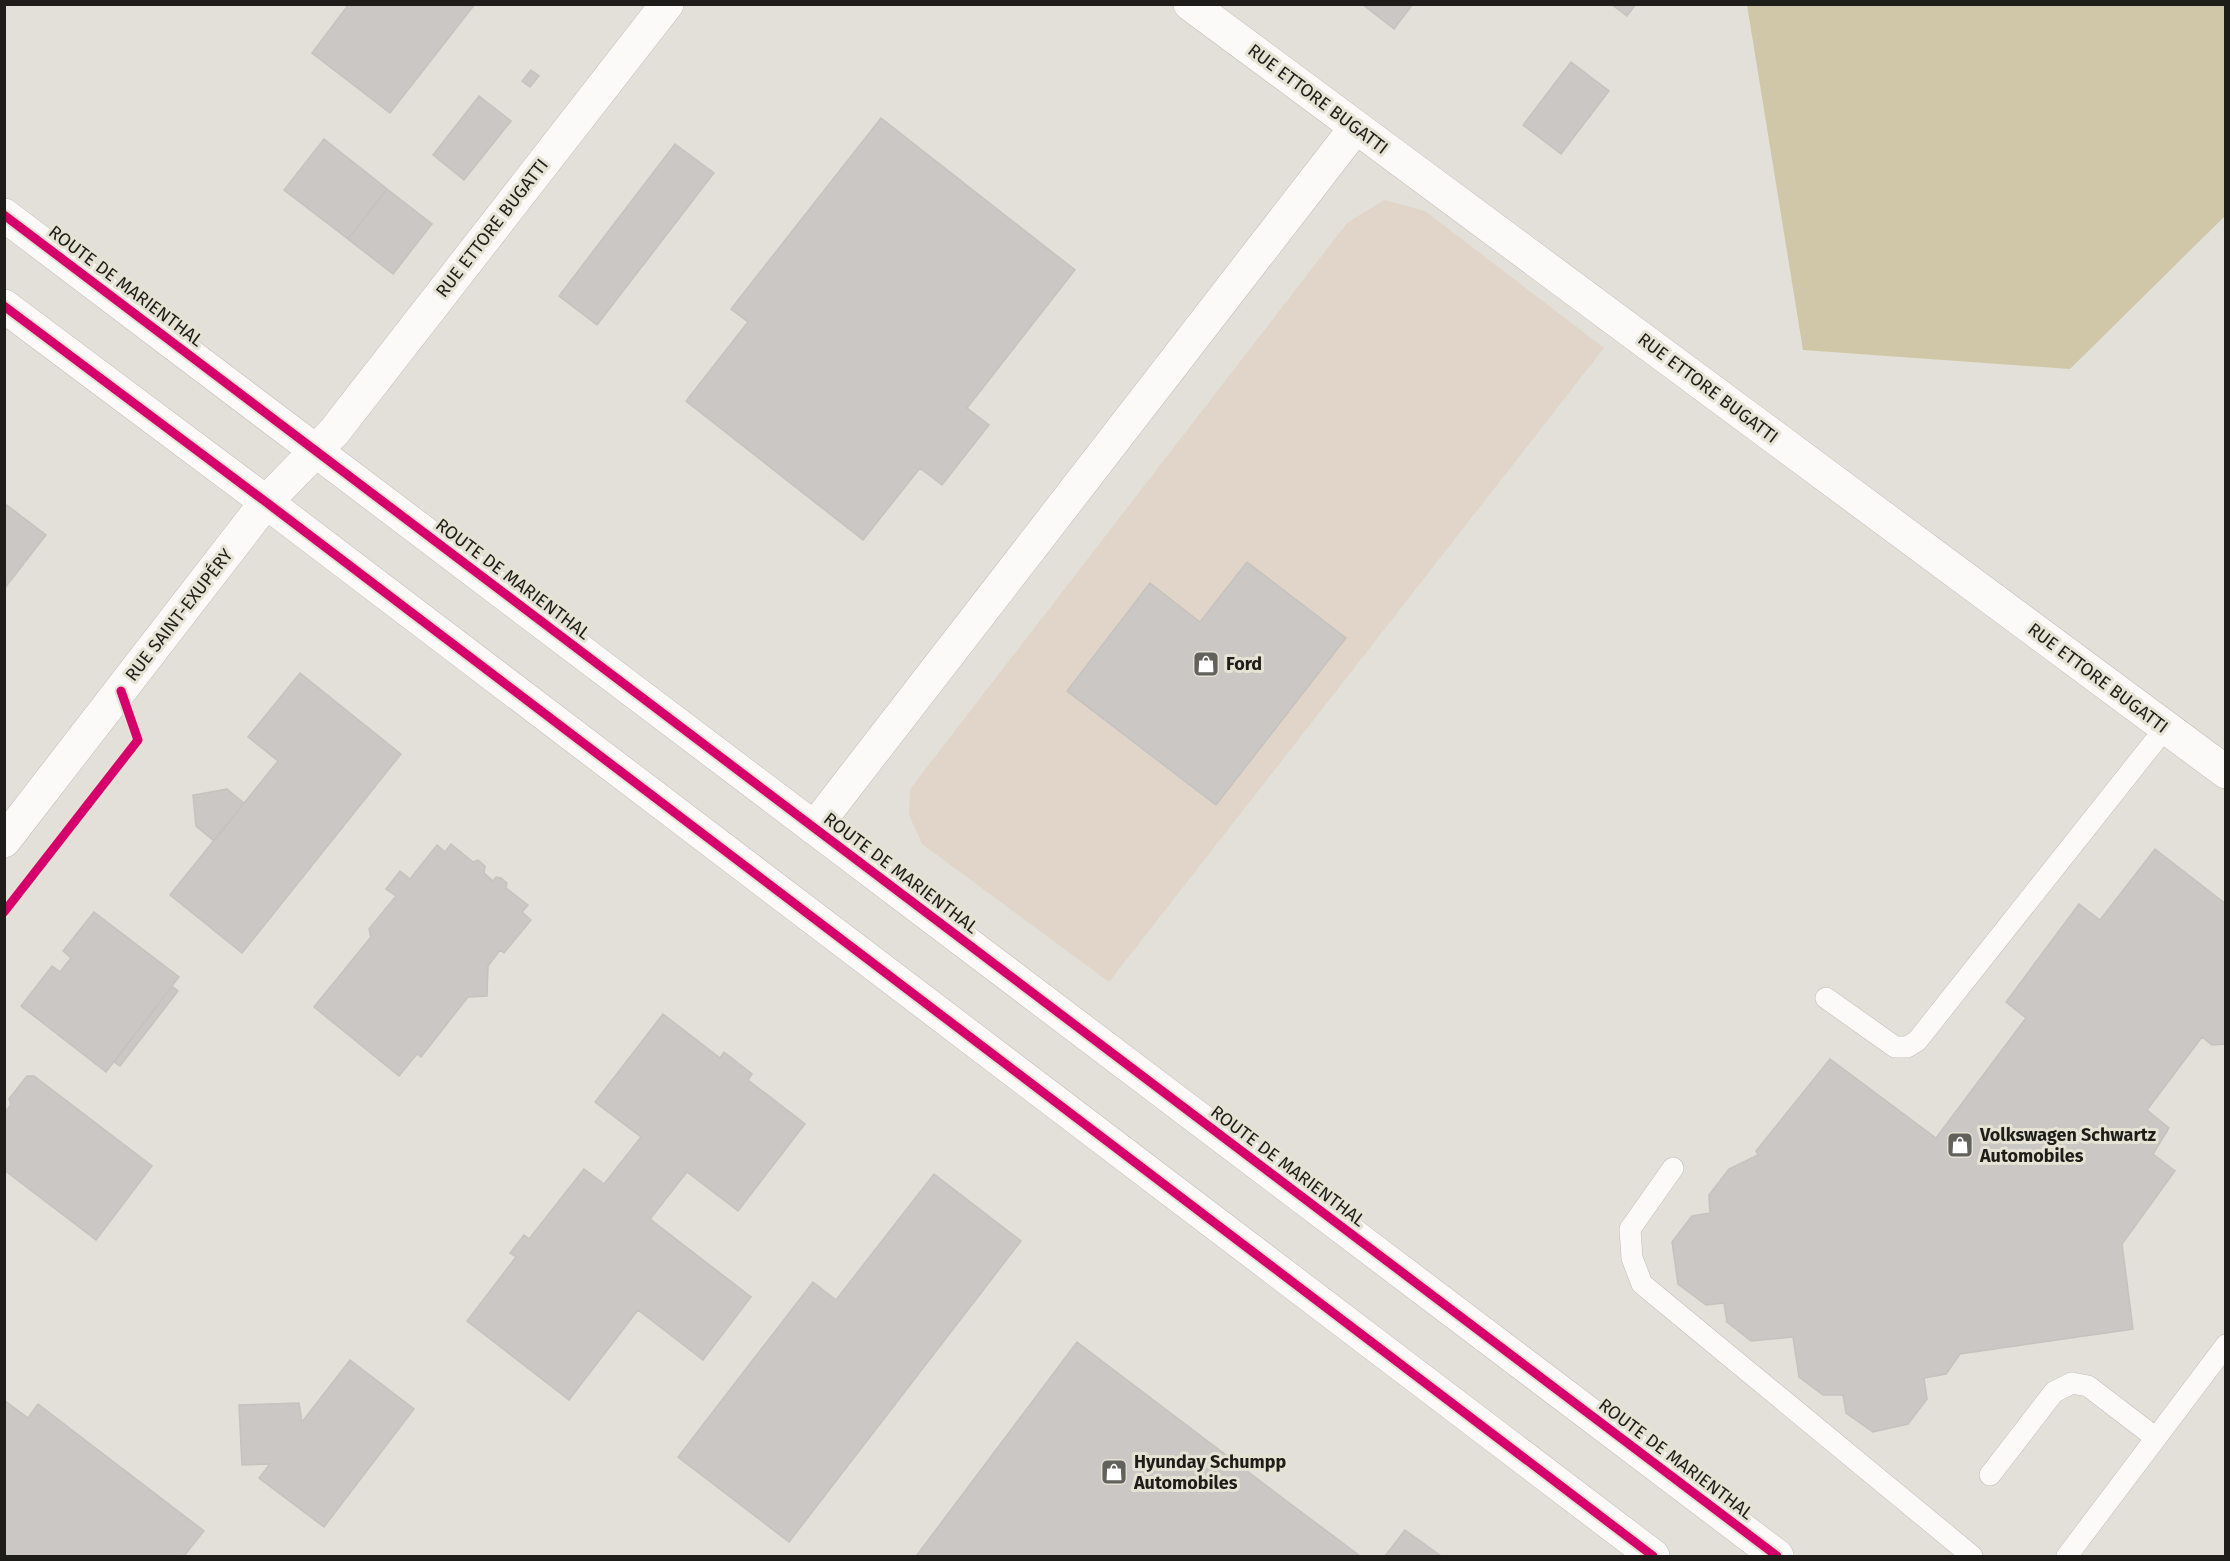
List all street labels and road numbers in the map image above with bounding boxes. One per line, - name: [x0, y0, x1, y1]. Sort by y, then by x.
- street label: RUE ETTORE BUGATTI: [1243, 39, 1393, 159]
- street label: RUE ETTORE BUGATTI: [431, 154, 553, 302]
- street label: ROUTE DE MARIENTHAL: [44, 221, 208, 351]
- street label: RUE ETTORE BUGATTI: [1633, 328, 1783, 448]
- street label: ROUTE DE MARIENTHAL: [431, 514, 595, 644]
- street label: RUE SAINT-EXUPÉRY: [120, 544, 238, 686]
- street label: RUE ETTORE BUGATTI: [2023, 618, 2173, 738]
- street label: ROUTE DE MARIENTHAL: [819, 808, 983, 938]
- street label: ROUTE DE MARIENTHAL: [1206, 1101, 1370, 1231]
- street label: ROUTE DE MARIENTHAL: [1594, 1394, 1758, 1524]

